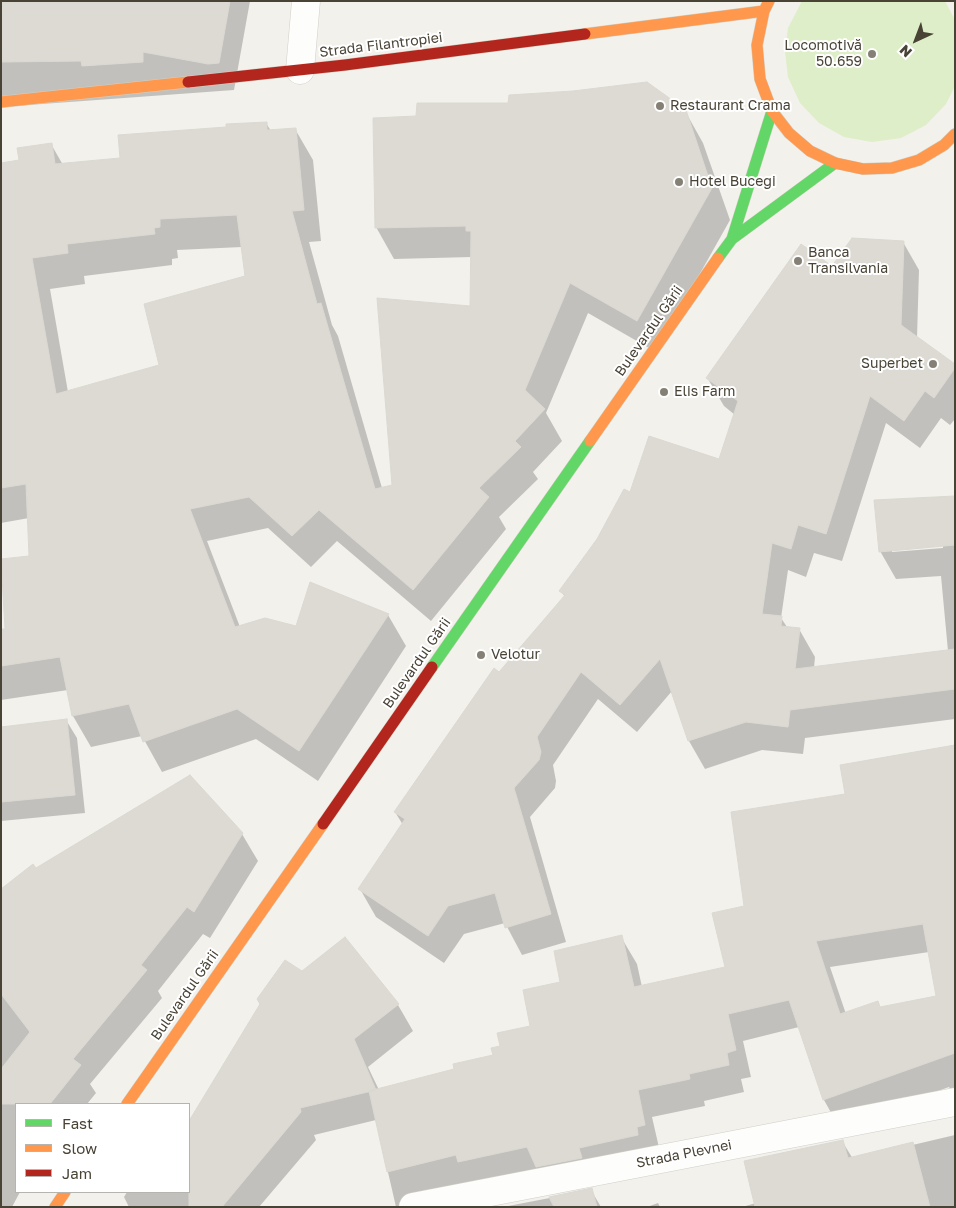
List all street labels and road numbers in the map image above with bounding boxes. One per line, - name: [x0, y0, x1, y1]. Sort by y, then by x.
- street label: Strada Filantropiei: [318, 29, 444, 61]
- street label: Bulevardul Gării: [612, 283, 686, 379]
- street label: Bulevardul Gării: [380, 615, 454, 711]
- street label: Bulevardul Gării: [148, 947, 222, 1043]
- street label: Strada Plevnei: [635, 1136, 733, 1172]

